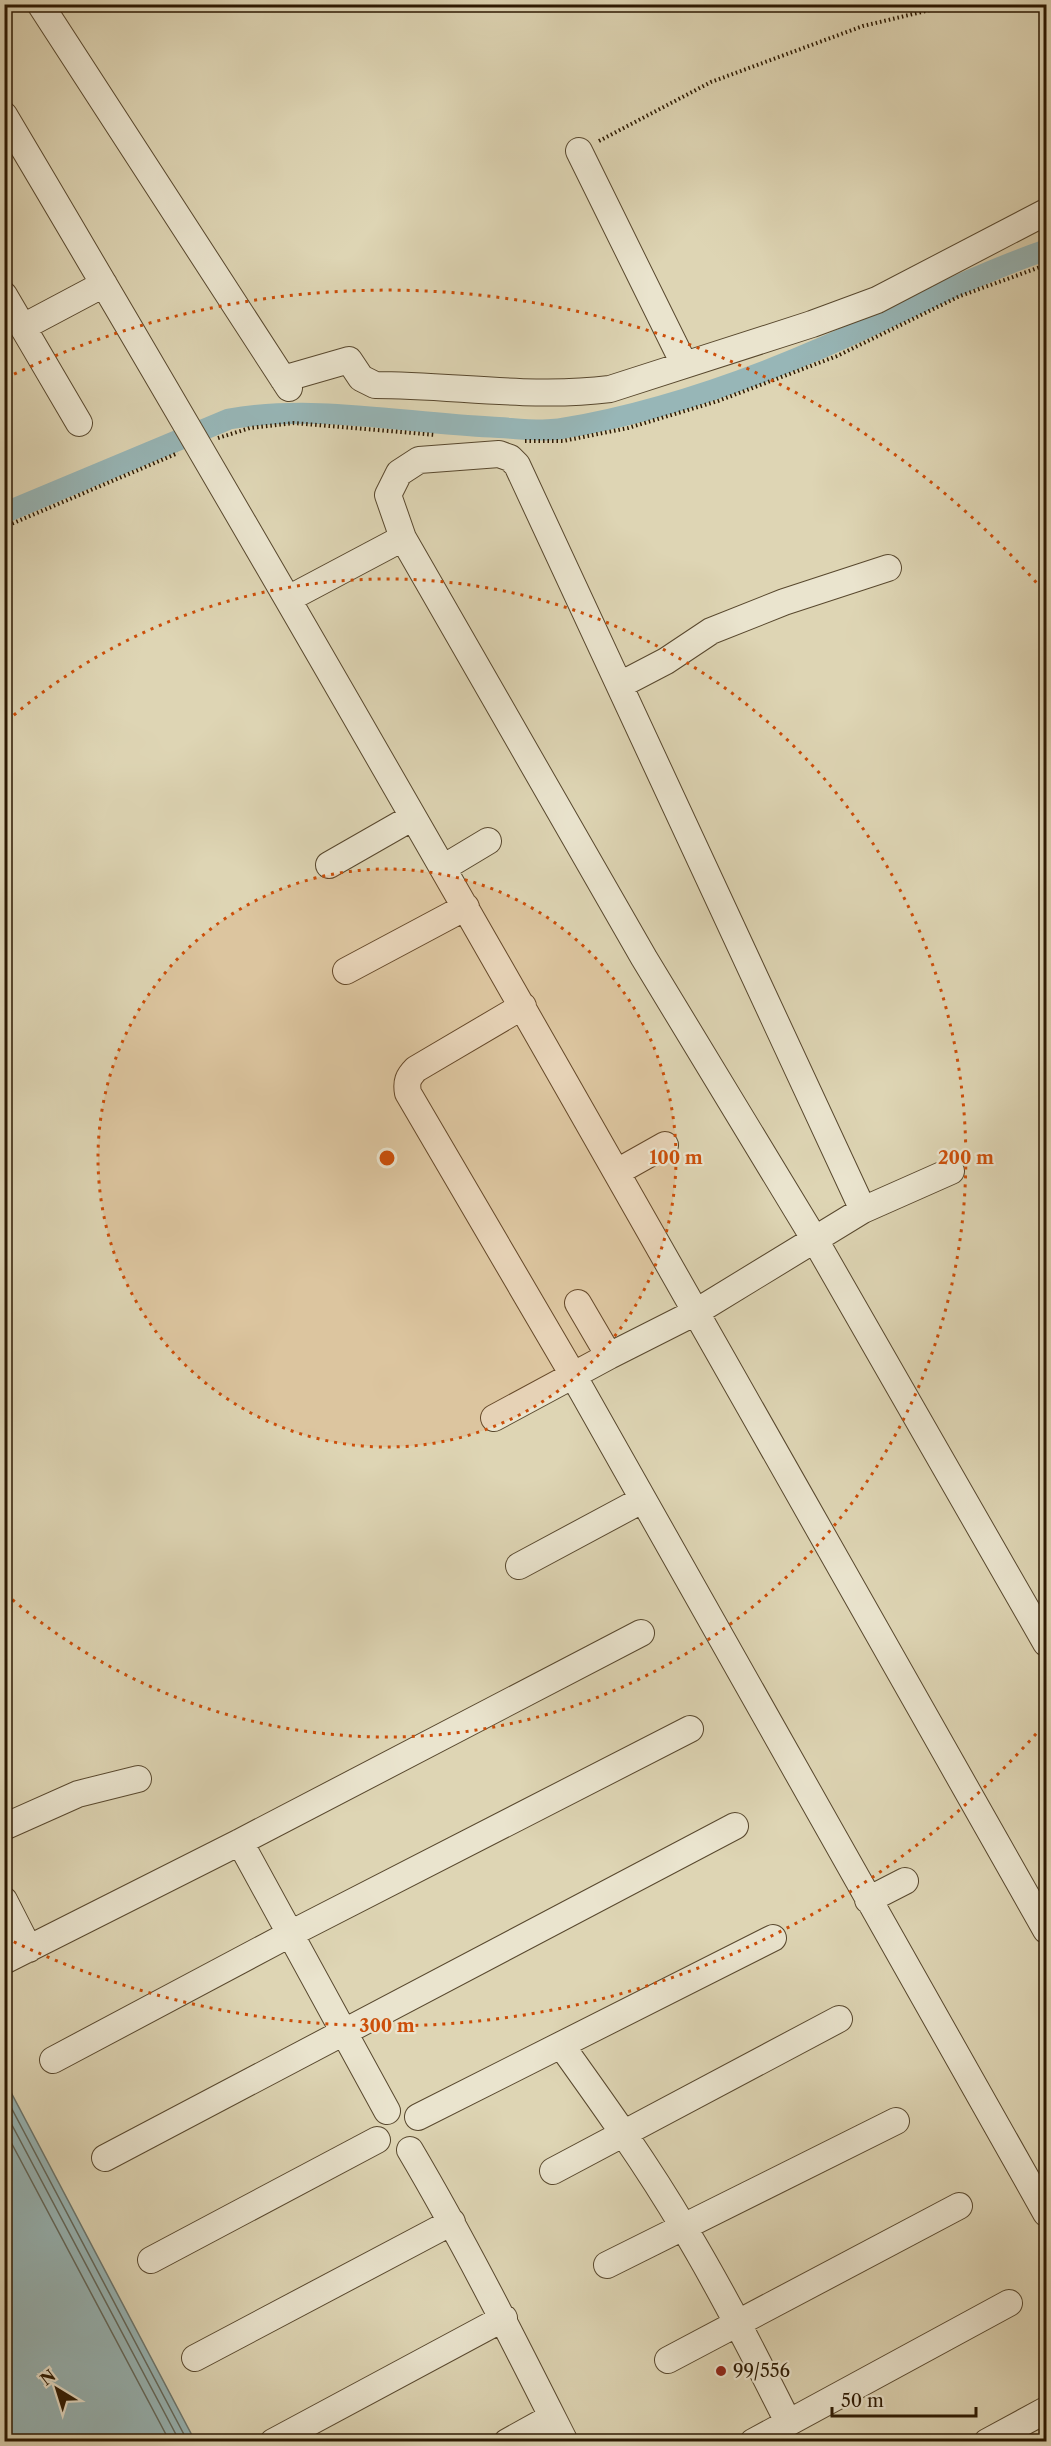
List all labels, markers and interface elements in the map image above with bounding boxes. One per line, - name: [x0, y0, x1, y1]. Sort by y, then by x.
- text: 100 m: [649, 1147, 703, 1169]
- text: 200 m: [938, 1147, 994, 1169]
- centre of rings: [377, 1148, 397, 1168]
- text: 300 m: [359, 2015, 415, 2037]
- north arrow: [27, 2359, 87, 2419]
- place label: 99/556: [733, 2360, 790, 2382]
- marker: 99/556: [714, 2364, 728, 2378]
- text: N: [36, 2365, 59, 2389]
- scale bar: [832, 2380, 976, 2418]
- text: 50 m: [841, 2390, 884, 2412]

